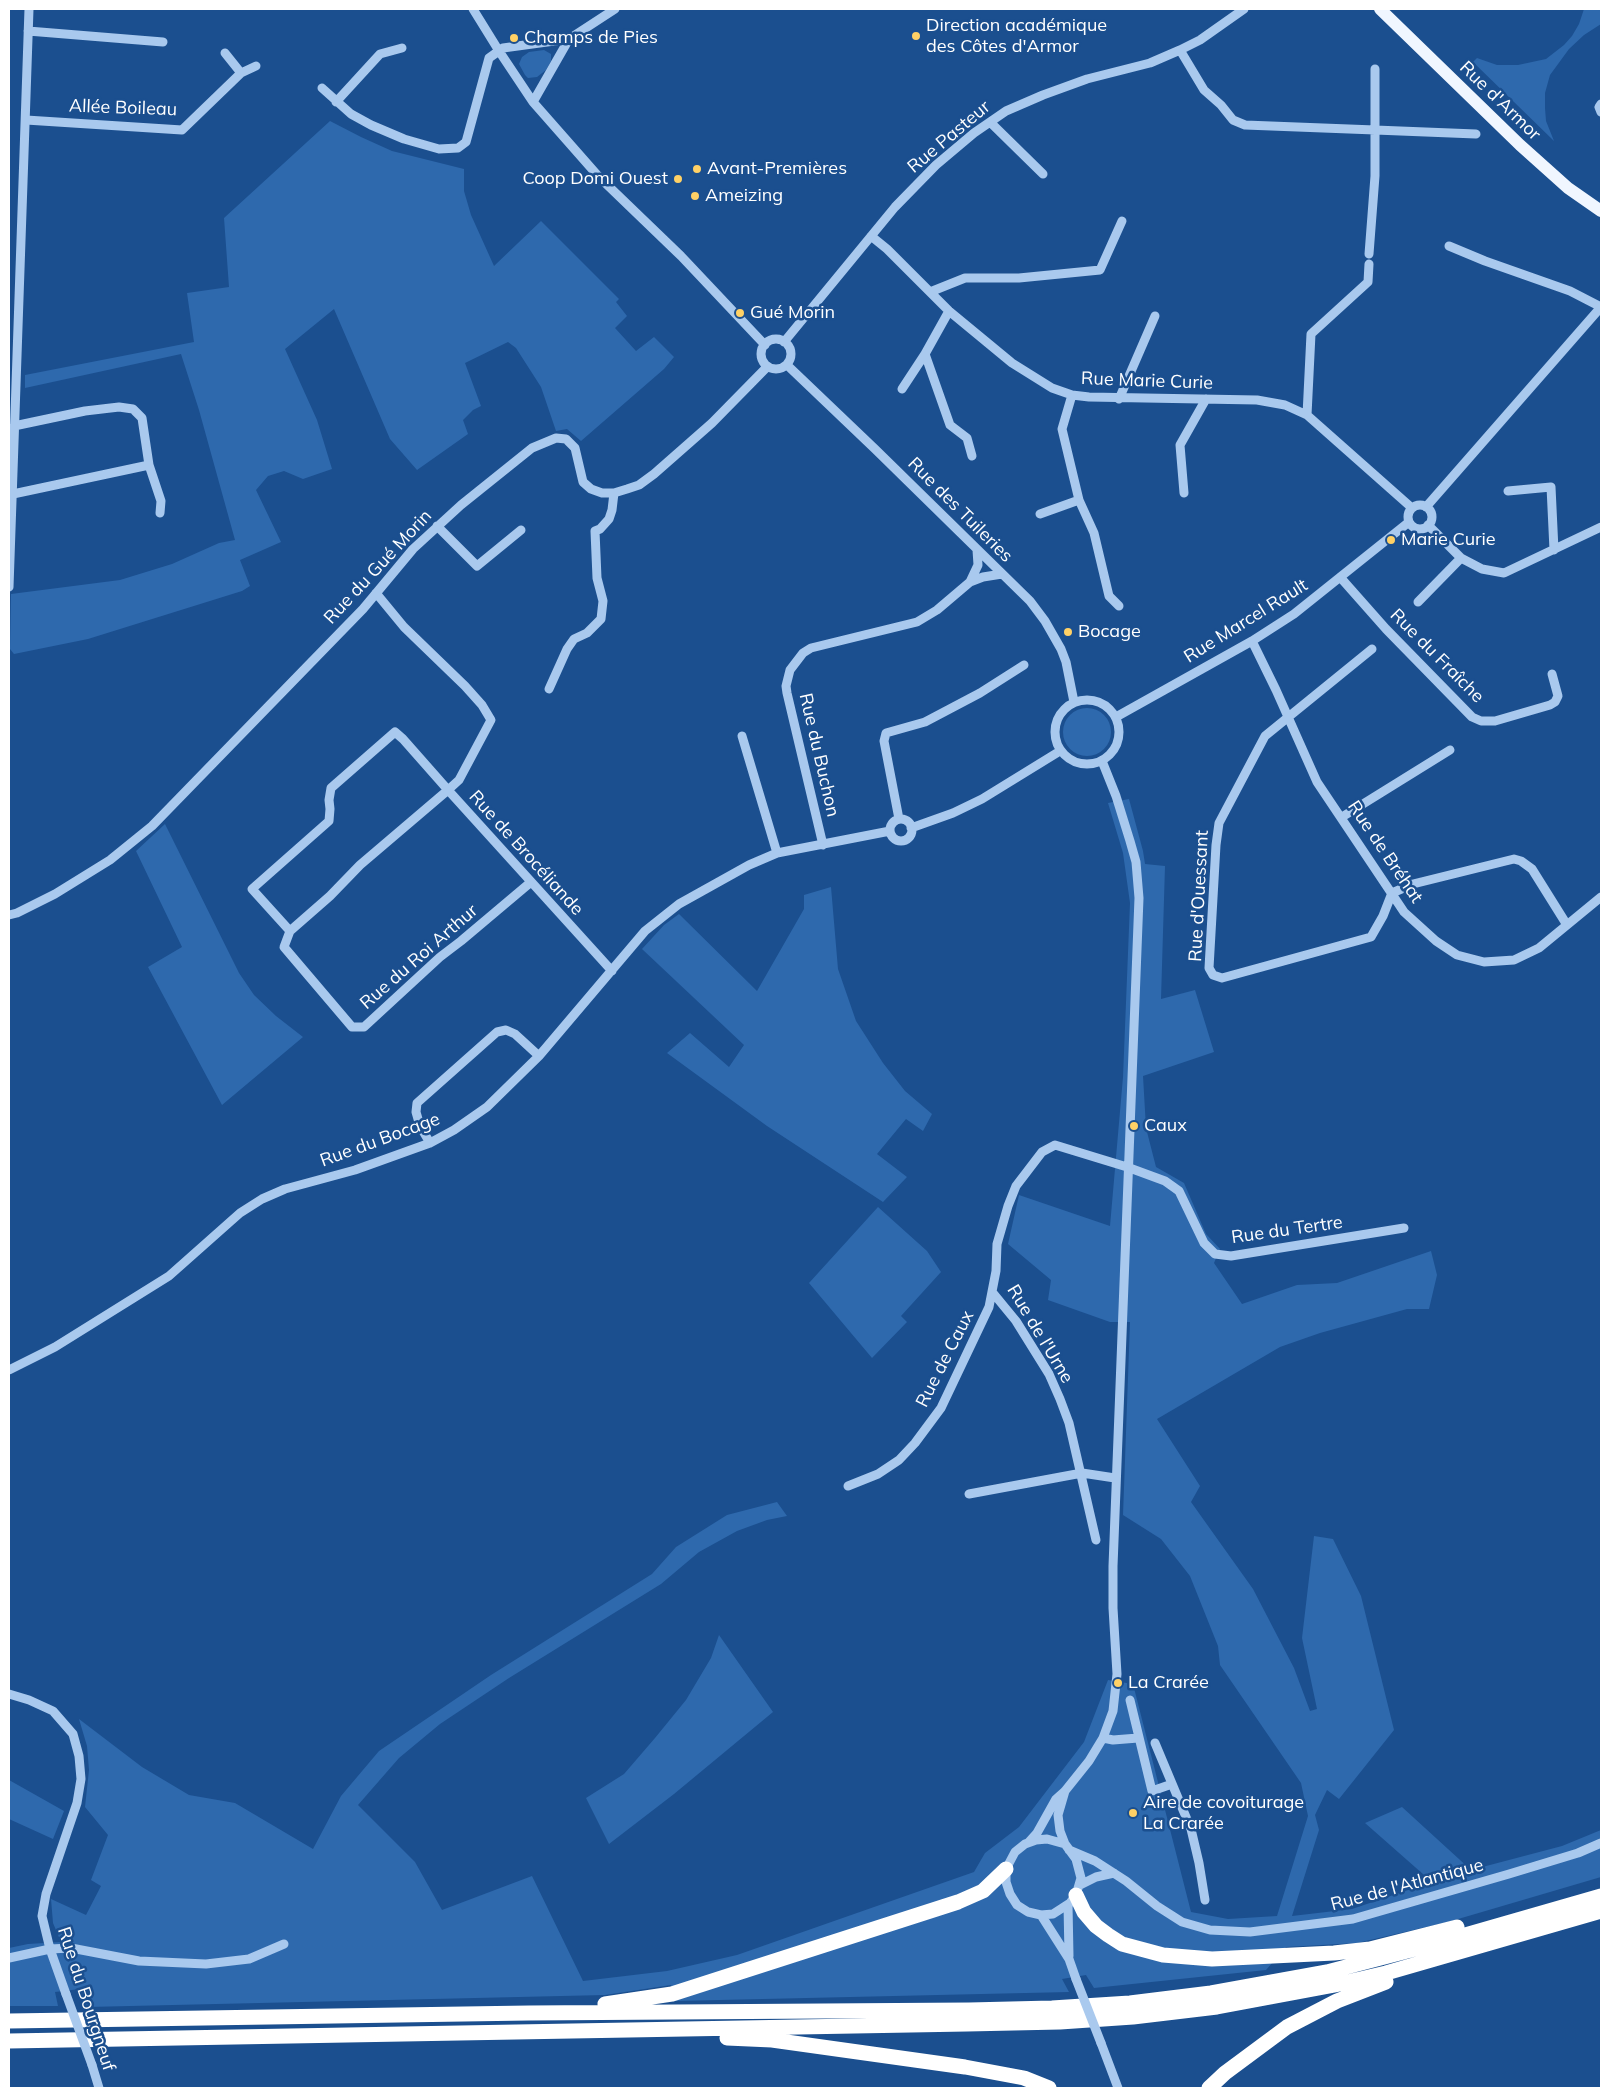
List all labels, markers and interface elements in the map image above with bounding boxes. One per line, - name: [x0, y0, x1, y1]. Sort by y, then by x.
- place label: Direction académique des Côtes d'Armor: [926, 15, 1107, 58]
- place label: Champs de Pies: [524, 27, 658, 49]
- marker: Direction académique des Côtes d'Armor: [910, 30, 922, 42]
- marker: Champs de Pies: [508, 32, 520, 44]
- street label: Rue d'Armor: [1455, 57, 1545, 145]
- street label: Allée Boileau: [69, 95, 177, 121]
- street label: Rue Pasteur: [903, 96, 995, 178]
- place label: Avant-Premières: [707, 158, 847, 180]
- marker: Avant-Premières: [691, 163, 703, 175]
- place label: Coop Domi Ouest: [523, 168, 668, 190]
- marker: Coop Domi Ouest: [672, 173, 684, 185]
- place label: Ameizing: [705, 185, 783, 207]
- marker: Ameizing: [689, 190, 701, 202]
- place label: Gué Morin: [750, 302, 835, 324]
- marker: Gué Morin: [734, 307, 746, 319]
- street label: Rue Marie Curie: [1081, 368, 1213, 394]
- street label: Rue des Tuileries: [903, 453, 1017, 567]
- street label: Rue du Gué Morin: [320, 505, 436, 629]
- place label: Marie Curie: [1401, 529, 1496, 551]
- marker: Marie Curie: [1385, 534, 1397, 546]
- street label: Rue Marcel Rault: [1180, 574, 1312, 668]
- street label: Rue du Fraîche: [1386, 605, 1488, 707]
- place label: Bocage: [1078, 621, 1141, 643]
- marker: Bocage: [1062, 626, 1074, 638]
- street label: Rue du Buchon: [794, 691, 844, 819]
- street label: Rue de Brocéliande: [464, 786, 588, 920]
- street label: Rue de Bréhat: [1343, 797, 1427, 907]
- street label: Rue d'Ouessant: [1185, 830, 1213, 962]
- street label: Rue du Roi Arthur: [356, 900, 482, 1014]
- street label: Rue du Bocage: [317, 1108, 443, 1172]
- place label: Caux: [1144, 1115, 1187, 1137]
- marker: Caux: [1128, 1120, 1140, 1132]
- street label: Rue du Tertre: [1230, 1212, 1344, 1248]
- street label: Rue de l'Urne: [1002, 1281, 1078, 1387]
- street label: Rue de Caux: [911, 1307, 979, 1411]
- place label: La Crarée: [1128, 1672, 1209, 1694]
- marker: La Crarée: [1112, 1677, 1124, 1689]
- place label: Aire de covoiturage La Crarée: [1143, 1792, 1304, 1835]
- marker: Aire de covoiturage La Crarée: [1127, 1807, 1139, 1819]
- street label: Rue de l'Atlantique: [1328, 1854, 1486, 1916]
- street label: Rue du Bourgneuf: [53, 1924, 119, 2074]

